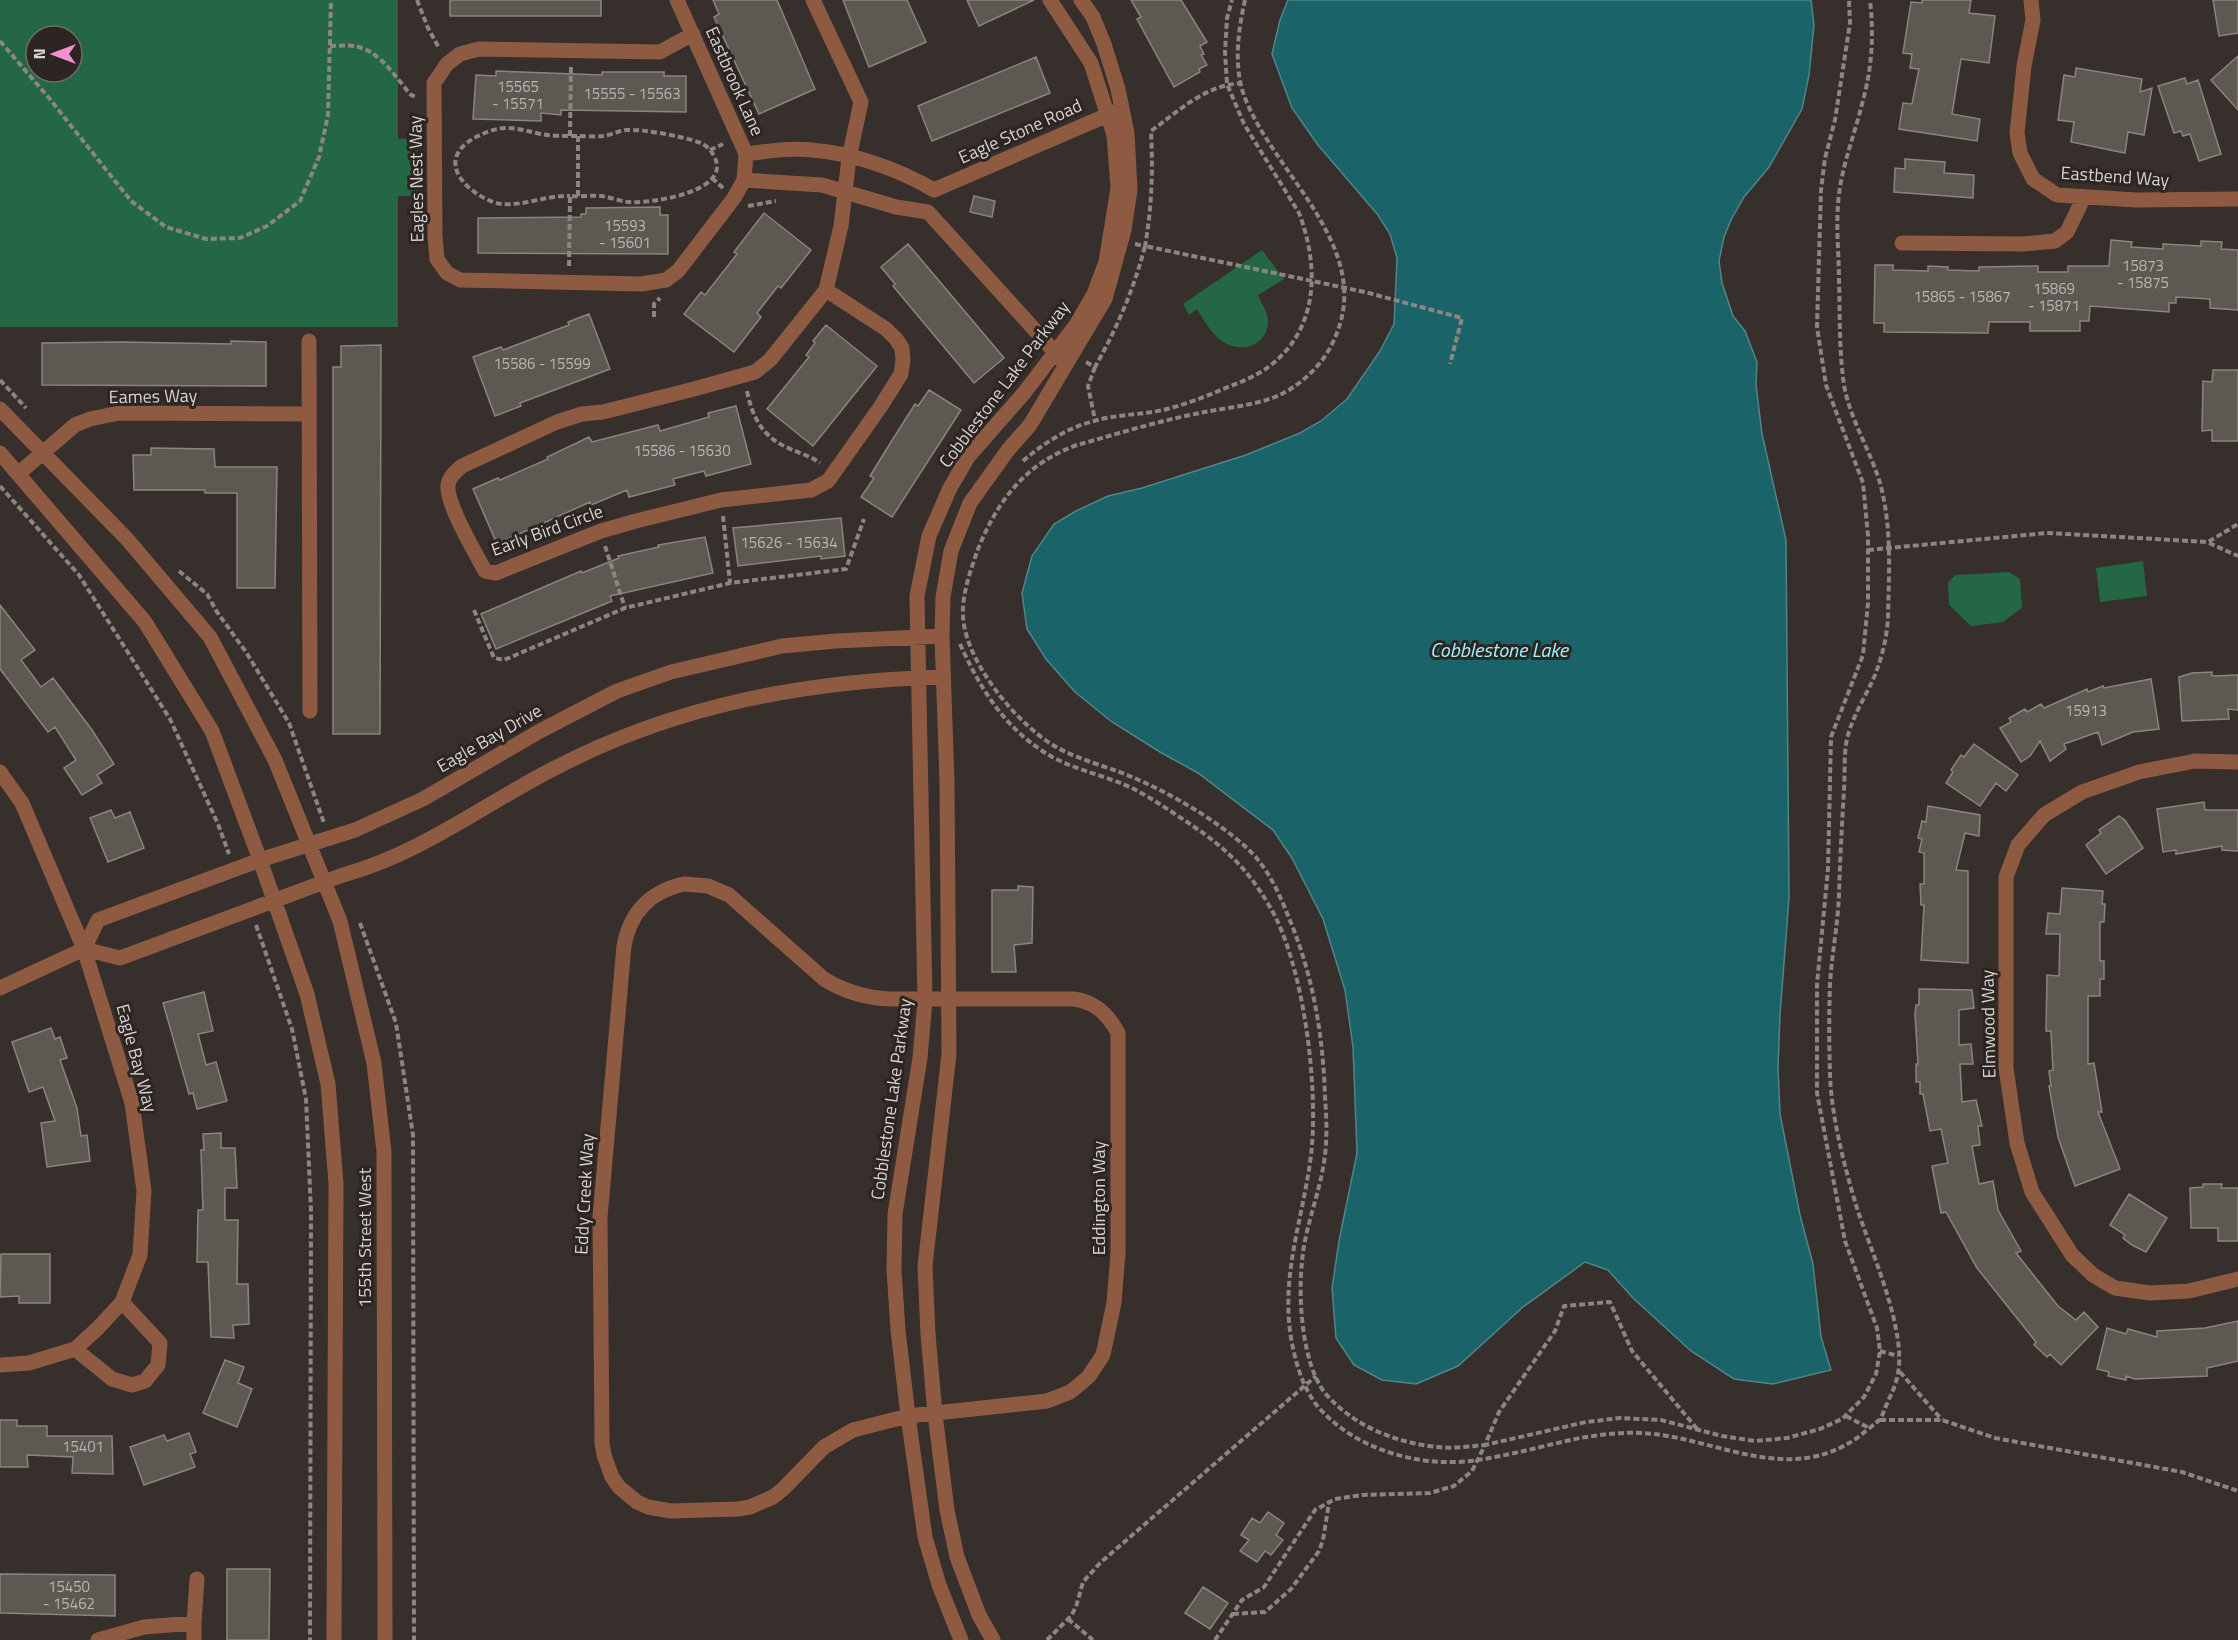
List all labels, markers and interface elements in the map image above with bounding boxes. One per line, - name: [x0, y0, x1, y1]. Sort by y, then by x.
- street label: Eastbrook Lane: [699, 22, 771, 140]
- north arrow: [24, 24, 84, 84]
- text: N: [27, 48, 51, 60]
- house number: 15565 - 15571: [492, 75, 544, 115]
- house number: 15555 - 15563: [583, 82, 681, 105]
- street label: Eagle Stone Road: [954, 92, 1086, 170]
- street label: Eagles Nest Way: [401, 115, 431, 243]
- street label: Eastbend Way: [2060, 159, 2170, 193]
- house number: 15593 - 15601: [599, 214, 651, 254]
- house number: 15873 - 15875: [2117, 254, 2169, 294]
- house number: 15869 - 15871: [2028, 277, 2080, 317]
- house number: 15865 - 15867: [1913, 285, 2011, 308]
- street label: Cobblestone Lake Parkway: [932, 295, 1076, 473]
- house number: 15586 - 15599: [493, 352, 591, 375]
- street label: Eames Way: [108, 382, 198, 410]
- house number: 15586 - 15630: [633, 439, 731, 462]
- street label: Early Bird Circle: [487, 497, 607, 563]
- house number: 15626 - 15634: [740, 531, 838, 554]
- water label: Cobblestone Lake: [1430, 634, 1570, 665]
- street label: Eagle Bay Drive: [431, 697, 547, 779]
- house number: 15913: [2065, 699, 2107, 722]
- street label: Elmwood Way: [1974, 969, 2002, 1078]
- street label: Cobblestone Lake Parkway: [864, 996, 919, 1201]
- street label: Eagle Bay Way: [110, 1001, 165, 1116]
- street label: Eddy Creek Way: [567, 1132, 601, 1255]
- street label: Eddington Way: [1085, 1140, 1112, 1255]
- street label: 155th Street West: [351, 1167, 378, 1308]
- house number: 15401: [62, 1435, 104, 1458]
- house number: 15450 - 15462: [43, 1575, 95, 1615]

